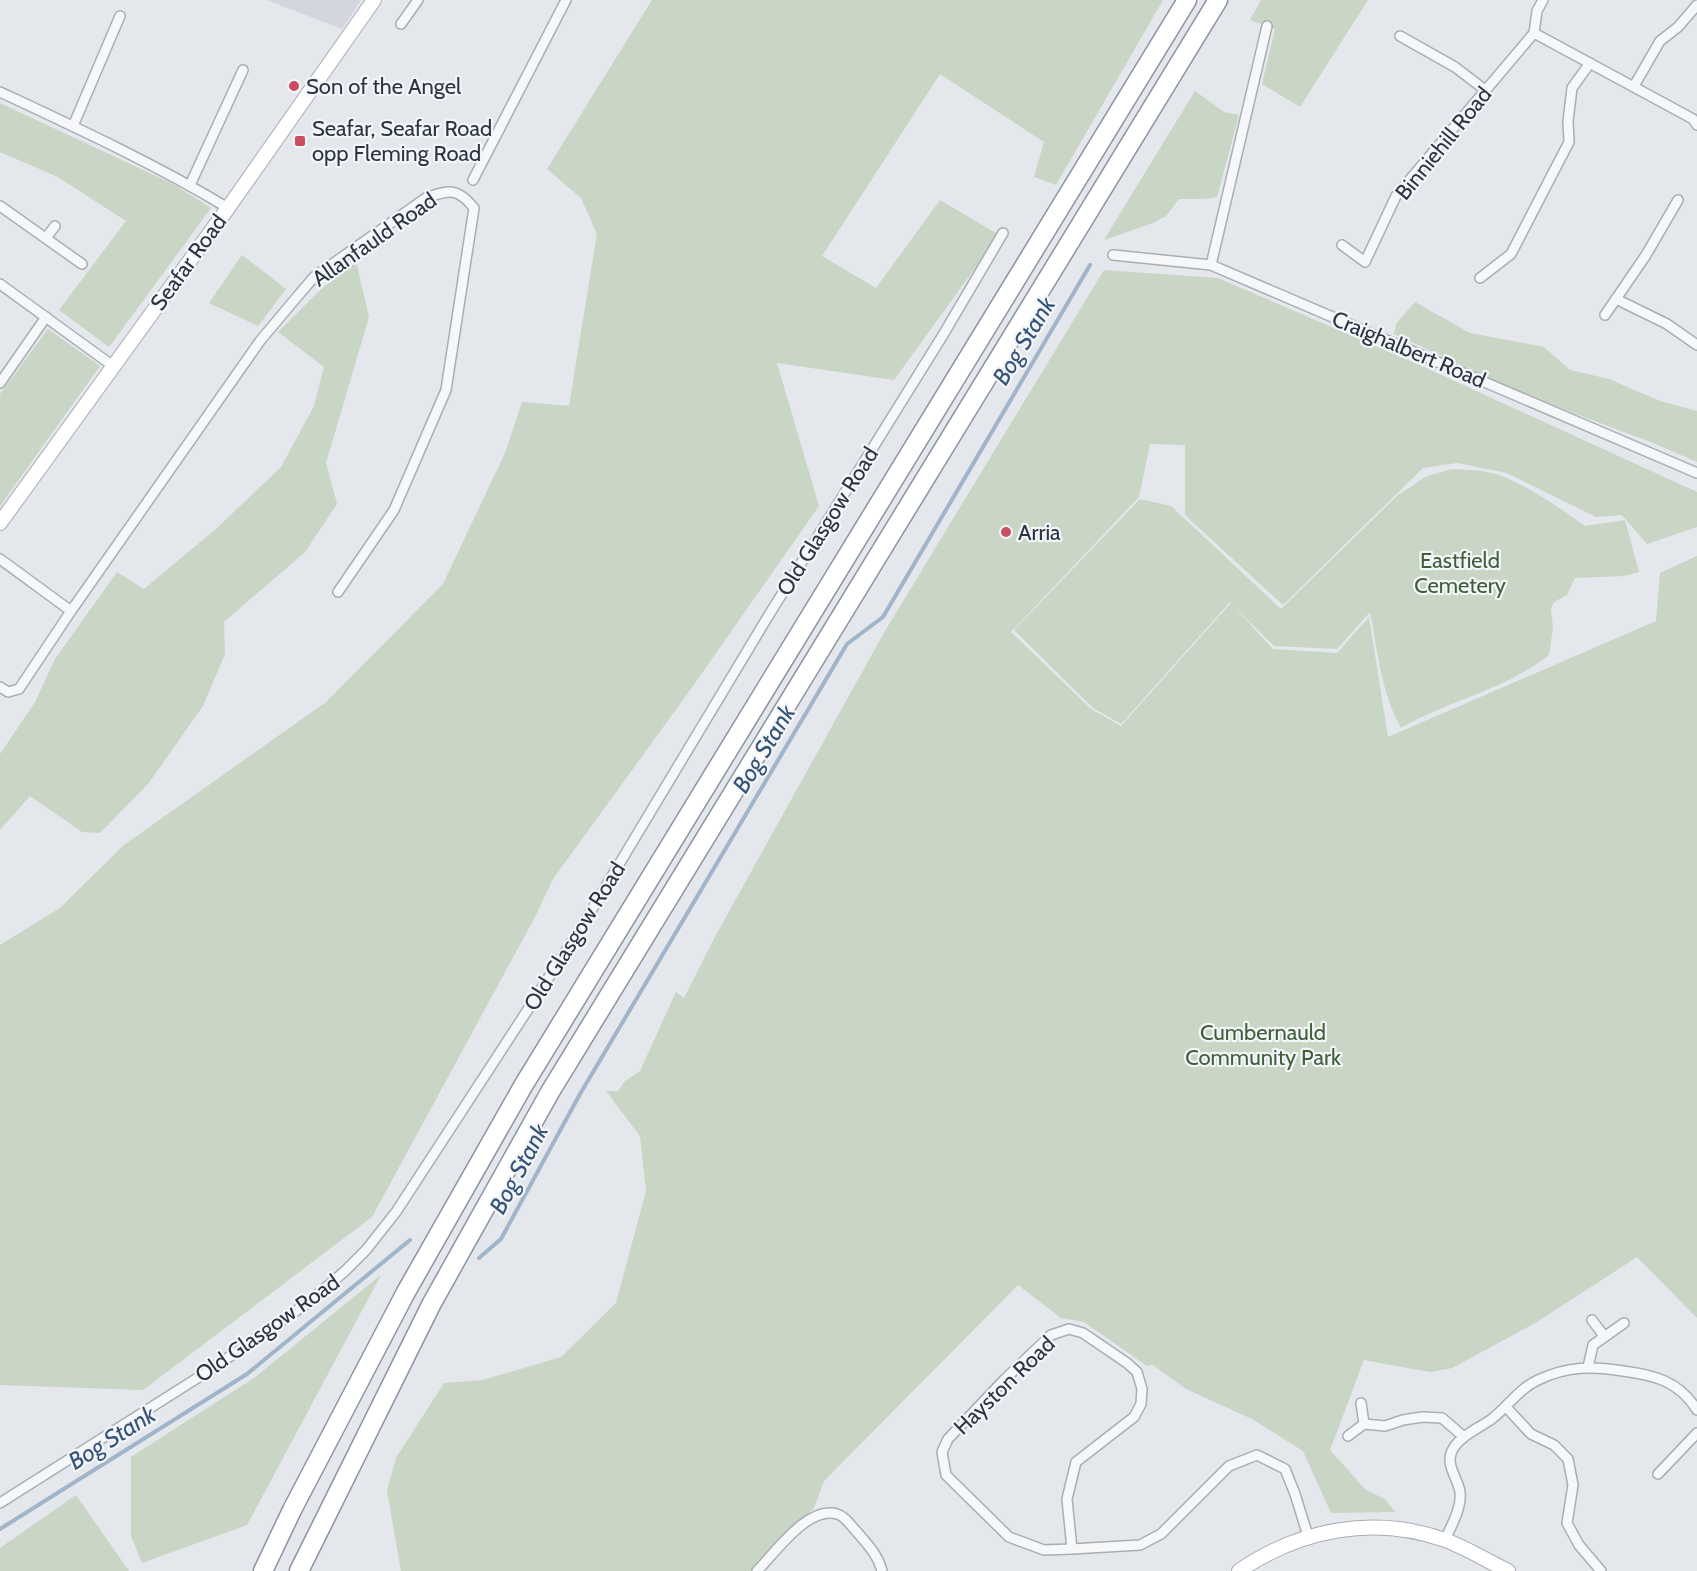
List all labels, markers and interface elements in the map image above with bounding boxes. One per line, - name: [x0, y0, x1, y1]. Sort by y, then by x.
- place label: Son of the Angel: [306, 73, 462, 100]
- marker: Son of the Angel: [287, 79, 301, 93]
- street label: Binniehill Road: [1390, 81, 1497, 205]
- place label: Seafar, Seafar Road opp Fleming Road: [312, 115, 492, 167]
- marker: Seafar, Seafar Road opp Fleming Road: [293, 134, 307, 148]
- street label: Allanfauld Road: [307, 187, 442, 292]
- street label: Seafar Road: [145, 209, 232, 316]
- water label: Bog Stank: [986, 291, 1061, 390]
- street label: Craighalbert Road: [1328, 305, 1490, 394]
- street label: Old Glasgow Road: [771, 442, 884, 601]
- place label: Arria: [1018, 519, 1061, 546]
- marker: Arria: [999, 525, 1013, 539]
- park label: Eastfield Cemetery: [1414, 547, 1506, 599]
- water label: Bog Stank: [726, 699, 801, 798]
- street label: Old Glasgow Road: [518, 857, 631, 1016]
- park label: Cumbernauld Community Park: [1185, 1019, 1341, 1071]
- water label: Bog Stank: [483, 1118, 555, 1219]
- street label: Old Glasgow Road: [190, 1269, 345, 1388]
- street label: Hayston Road: [948, 1331, 1060, 1440]
- water label: Bog Stank: [63, 1399, 161, 1476]

